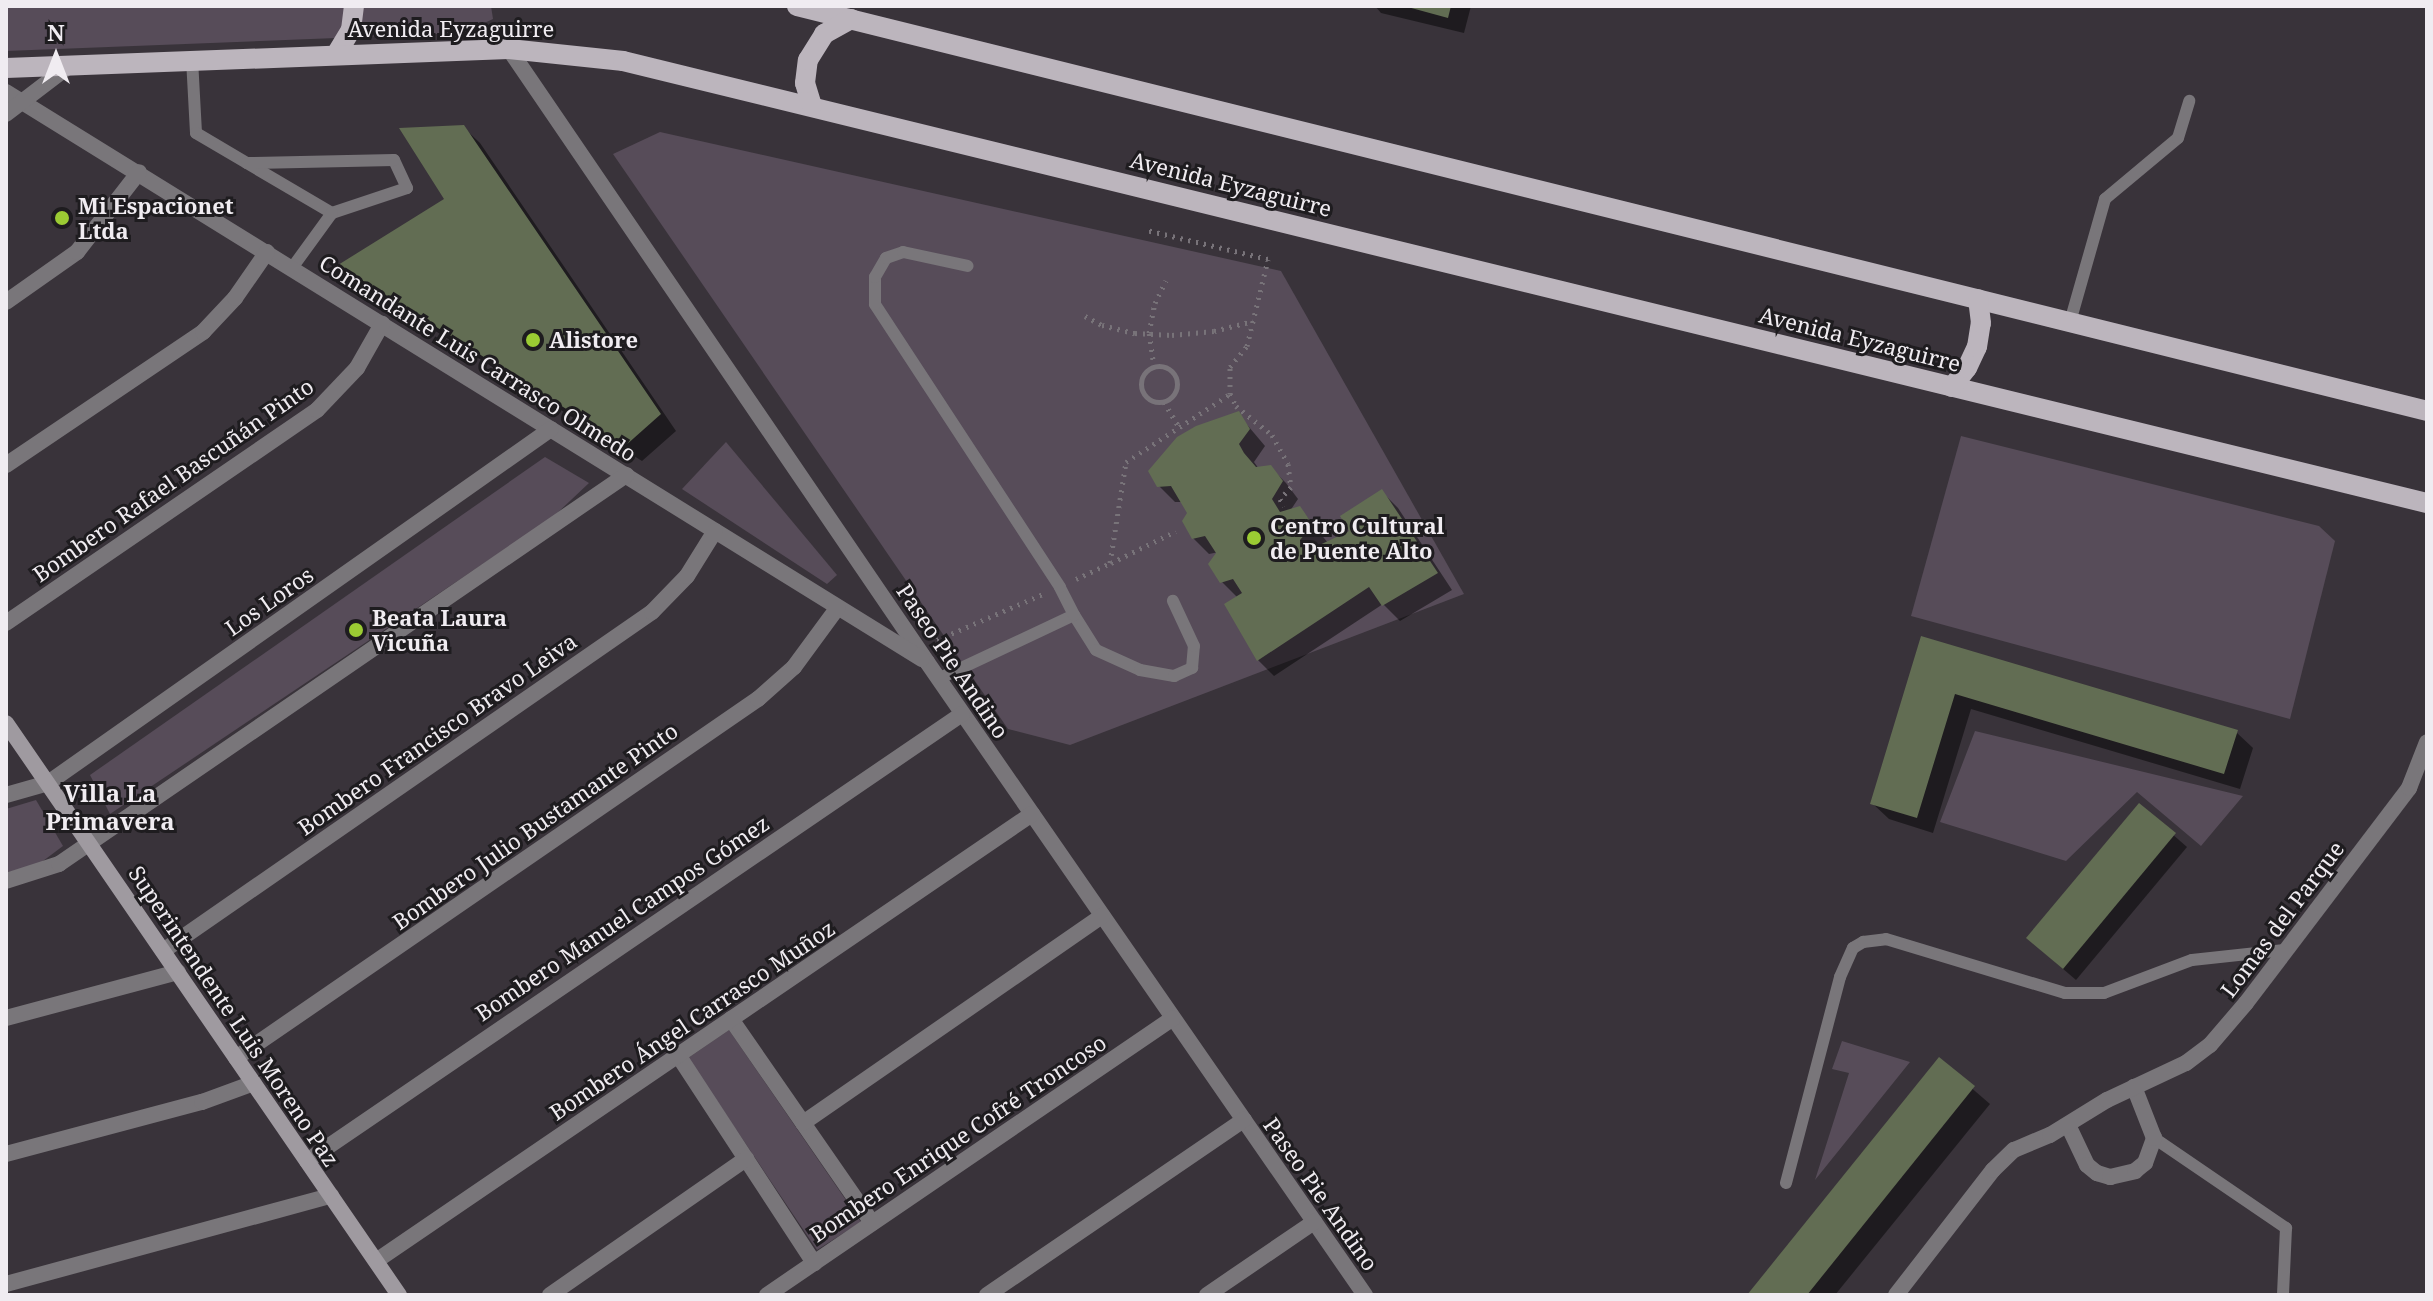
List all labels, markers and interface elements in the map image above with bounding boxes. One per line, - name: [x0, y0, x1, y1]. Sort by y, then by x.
- north arrow: [16, 16, 96, 96]
- street label: Avenida Eyzaguirre: [348, 16, 554, 42]
- text: N: [47, 17, 65, 47]
- street label: Avenida Eyzaguirre: [1128, 146, 1334, 222]
- place label: Mi Espacionet Ltda: [78, 192, 234, 244]
- marker: Mi Espacionet Ltda: [53, 209, 71, 227]
- street label: Comandante Luis Carrasco Olmedo: [315, 249, 641, 467]
- street label: Avenida Eyzaguirre: [1757, 301, 1963, 377]
- place label: Alistore: [549, 327, 638, 353]
- marker: Alistore: [524, 331, 542, 349]
- street label: Bombero Rafael Bascuñán Pinto: [28, 373, 318, 587]
- place label: Centro Cultural de Puente Alto: [1270, 512, 1444, 564]
- marker: Centro Cultural de Puente Alto: [1245, 529, 1263, 547]
- street label: Los Loros: [220, 561, 318, 641]
- street label: Paseo Pie Andino: [892, 579, 1014, 743]
- place label: Beata Laura Vicuña: [372, 604, 507, 656]
- marker: Beata Laura Vicuña: [347, 621, 365, 639]
- street label: Bombero Francisco Bravo Leiva: [293, 627, 581, 841]
- street label: Bombero Julio Bustamante Pinto: [387, 717, 683, 935]
- district label: Villa La Primavera: [45, 779, 175, 835]
- street label: Bombero Manuel Campos Gómez: [470, 810, 774, 1026]
- street label: Lomas del Parque: [2215, 836, 2349, 1002]
- street label: Superintendente Luis Moreno Paz: [123, 861, 345, 1171]
- street label: Bombero Ángel Carrasco Muñoz: [544, 914, 840, 1126]
- street label: Bombero Enrique Cofré Troncoso: [805, 1029, 1111, 1247]
- street label: Paseo Pie Andino: [1258, 1112, 1384, 1276]

